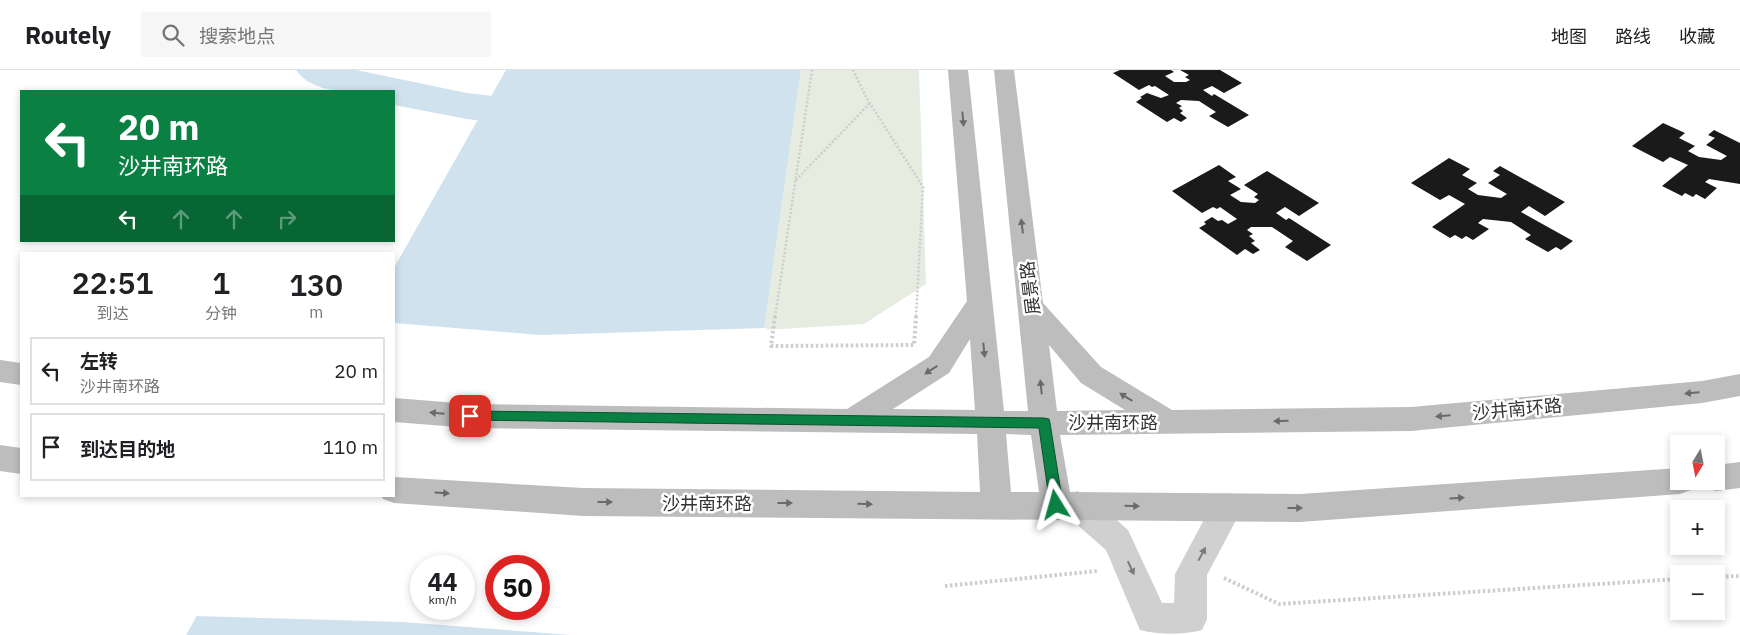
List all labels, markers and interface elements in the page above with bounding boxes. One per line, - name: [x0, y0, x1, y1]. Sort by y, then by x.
- search box: [141, 12, 491, 57]
- text: Routely: [25, 19, 111, 51]
- icon: search: [159, 21, 187, 49]
- text: 搜索地点: [199, 24, 275, 48]
- text: 地图: [1551, 25, 1587, 48]
- text: 路线: [1615, 25, 1651, 48]
- text: 收藏: [1679, 25, 1715, 48]
- text: 20 m: [118, 104, 200, 150]
- icon: left: [35, 110, 100, 175]
- one-way arrow: [959, 111, 967, 127]
- text: 沙井南环路: [118, 151, 228, 180]
- icon: left: [114, 205, 142, 233]
- icon: ahead: [167, 205, 195, 233]
- icon: ahead: [220, 205, 248, 233]
- icon: right: [273, 205, 301, 233]
- one-way arrow: [1018, 218, 1026, 234]
- street label: 展景路: [1015, 260, 1045, 316]
- text: 22:51: [72, 263, 153, 302]
- text: 1: [212, 263, 230, 302]
- text: 130: [289, 265, 343, 304]
- text: m: [309, 302, 323, 322]
- text: 到达: [97, 303, 129, 323]
- text: 分钟: [205, 303, 237, 323]
- one-way arrow: [980, 342, 988, 358]
- text: 左转: [80, 349, 118, 373]
- icon: left: [37, 357, 65, 385]
- text: 20 m: [334, 359, 378, 383]
- one-way arrow: [924, 365, 937, 375]
- text: 沙井南环路: [80, 376, 160, 396]
- one-way arrow: [1037, 379, 1045, 395]
- one-way arrow: [1684, 389, 1700, 397]
- one-way arrow: [1120, 392, 1133, 401]
- street label: 沙井南环路: [1471, 394, 1563, 424]
- pin: [449, 395, 491, 437]
- icon: arrive: [456, 402, 484, 430]
- one-way arrow: [428, 409, 444, 417]
- street label: 沙井南环路: [1068, 411, 1158, 434]
- one-way arrow: [1435, 412, 1451, 420]
- one-way arrow: [1272, 417, 1288, 425]
- icon: arrive: [37, 433, 65, 461]
- text: 110 m: [323, 435, 378, 459]
- north arrow: [1670, 435, 1725, 490]
- map controls: [1670, 435, 1725, 620]
- text: 到达目的地: [80, 437, 175, 461]
- position arrow: [1029, 478, 1081, 530]
- one-way arrow: [435, 490, 451, 498]
- street label: 沙井南环路: [662, 492, 752, 515]
- one-way arrow: [1449, 493, 1465, 501]
- one-way arrow: [597, 498, 613, 506]
- one-way arrow: [777, 499, 793, 507]
- one-way arrow: [857, 500, 873, 508]
- button: +: [1670, 500, 1725, 555]
- one-way arrow: [1125, 502, 1141, 510]
- one-way arrow: [1287, 504, 1303, 512]
- one-way arrow: [1198, 546, 1206, 561]
- speed limit sign: 50: [485, 555, 550, 620]
- one-way arrow: [1127, 561, 1135, 575]
- text: 44: [427, 565, 458, 598]
- button: −: [1670, 565, 1725, 620]
- text: km/h: [428, 592, 457, 607]

